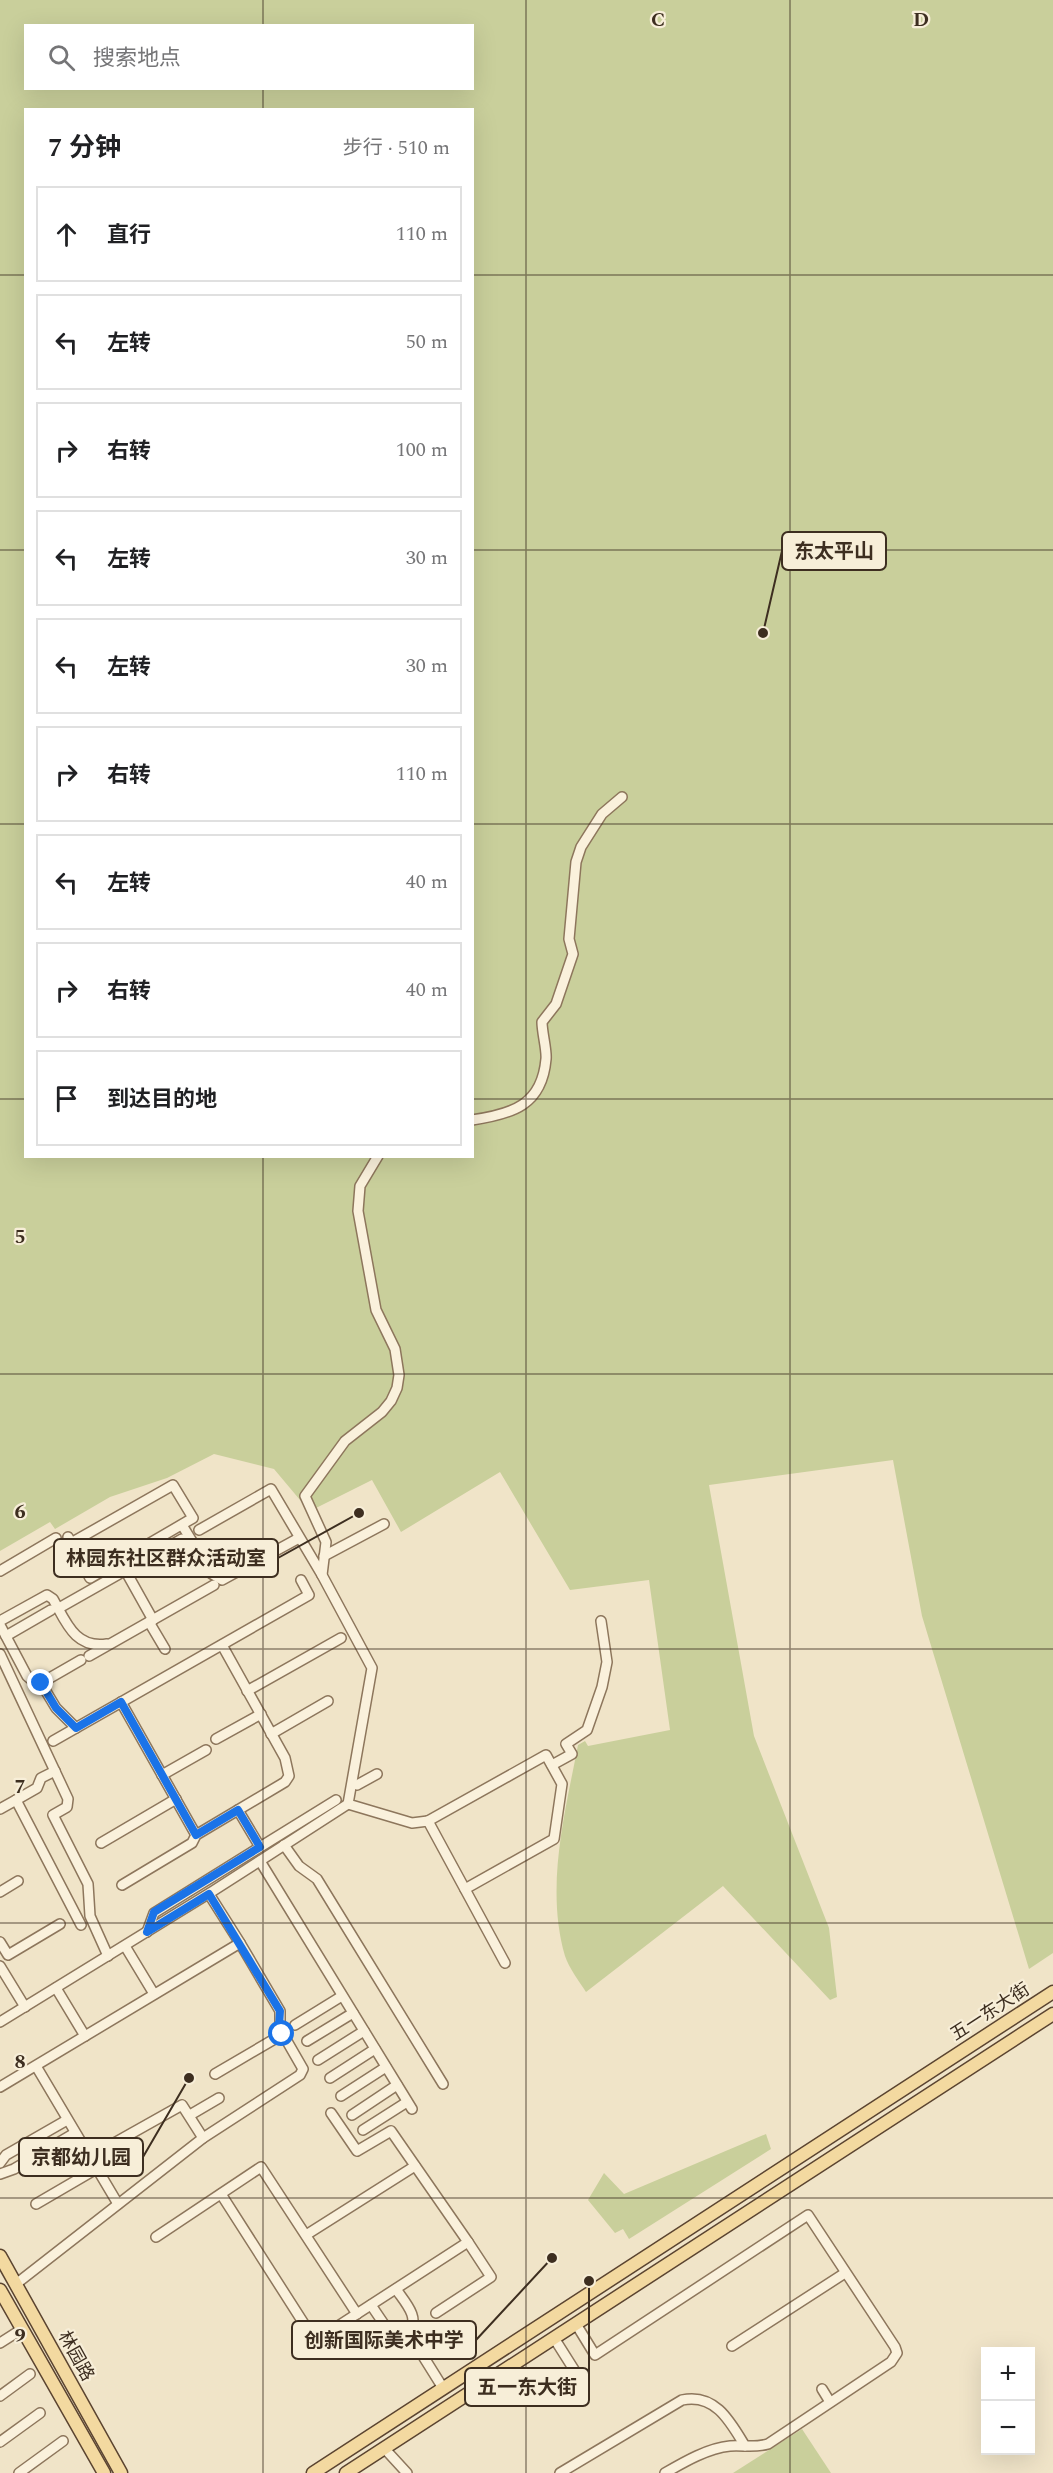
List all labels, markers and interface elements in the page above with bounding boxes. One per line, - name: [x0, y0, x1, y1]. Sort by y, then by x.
- text: C: [651, 5, 665, 35]
- text: D: [913, 5, 929, 35]
- search box: [24, 24, 474, 90]
- icon: search: [45, 41, 78, 74]
- text: 搜索地点: [93, 42, 181, 75]
- text: 7 分钟: [48, 128, 121, 168]
- text: 步行 · 510 m: [343, 133, 450, 163]
- icon: ahead: [50, 218, 83, 251]
- text: 直行: [107, 219, 151, 252]
- text: 110 m: [396, 219, 448, 249]
- icon: left: [50, 326, 83, 359]
- text: 左转: [107, 327, 151, 360]
- text: 50 m: [406, 327, 448, 357]
- icon: right: [50, 434, 83, 467]
- text: 右转: [107, 435, 151, 468]
- text: 100 m: [396, 435, 448, 465]
- callout: 东太平山: [782, 532, 886, 570]
- text: 东太平山: [794, 537, 874, 567]
- icon: left: [50, 542, 83, 575]
- text: 左转: [107, 543, 151, 576]
- text: 30 m: [406, 543, 448, 573]
- icon: left: [50, 650, 83, 683]
- text: 左转: [107, 651, 151, 684]
- text: 30 m: [406, 651, 448, 681]
- icon: right: [50, 758, 83, 791]
- text: 右转: [107, 759, 151, 792]
- text: 110 m: [396, 759, 448, 789]
- icon: left: [50, 866, 83, 899]
- text: 左转: [107, 867, 151, 900]
- text: 40 m: [406, 867, 448, 897]
- icon: right: [50, 974, 83, 1007]
- text: 右转: [107, 975, 151, 1008]
- text: 40 m: [406, 975, 448, 1005]
- icon: arrive: [50, 1082, 83, 1115]
- text: 到达目的地: [107, 1083, 217, 1116]
- text: 5: [14, 1222, 26, 1252]
- text: 6: [14, 1497, 26, 1527]
- callout: 林园东社区群众活动室: [54, 1539, 278, 1577]
- text: 林园东社区群众活动室: [66, 1544, 266, 1574]
- route end: [27, 1669, 53, 1695]
- text: 7: [14, 1772, 26, 1802]
- street label: 五一东大街: [945, 1976, 1035, 2048]
- route start: [268, 2020, 294, 2046]
- text: 8: [14, 2047, 26, 2077]
- callout: 京都幼儿园: [19, 2138, 143, 2176]
- text: 京都幼儿园: [31, 2143, 131, 2173]
- text: 9: [14, 2321, 26, 2351]
- callout: 创新国际美术中学: [292, 2321, 476, 2359]
- street label: 林园路: [51, 2326, 101, 2386]
- text: 创新国际美术中学: [304, 2326, 464, 2356]
- map controls: [981, 2347, 1035, 2455]
- button: +: [981, 2347, 1035, 2401]
- callout: 五一东大街: [465, 2368, 589, 2406]
- text: 五一东大街: [477, 2373, 577, 2403]
- button: −: [981, 2401, 1035, 2455]

